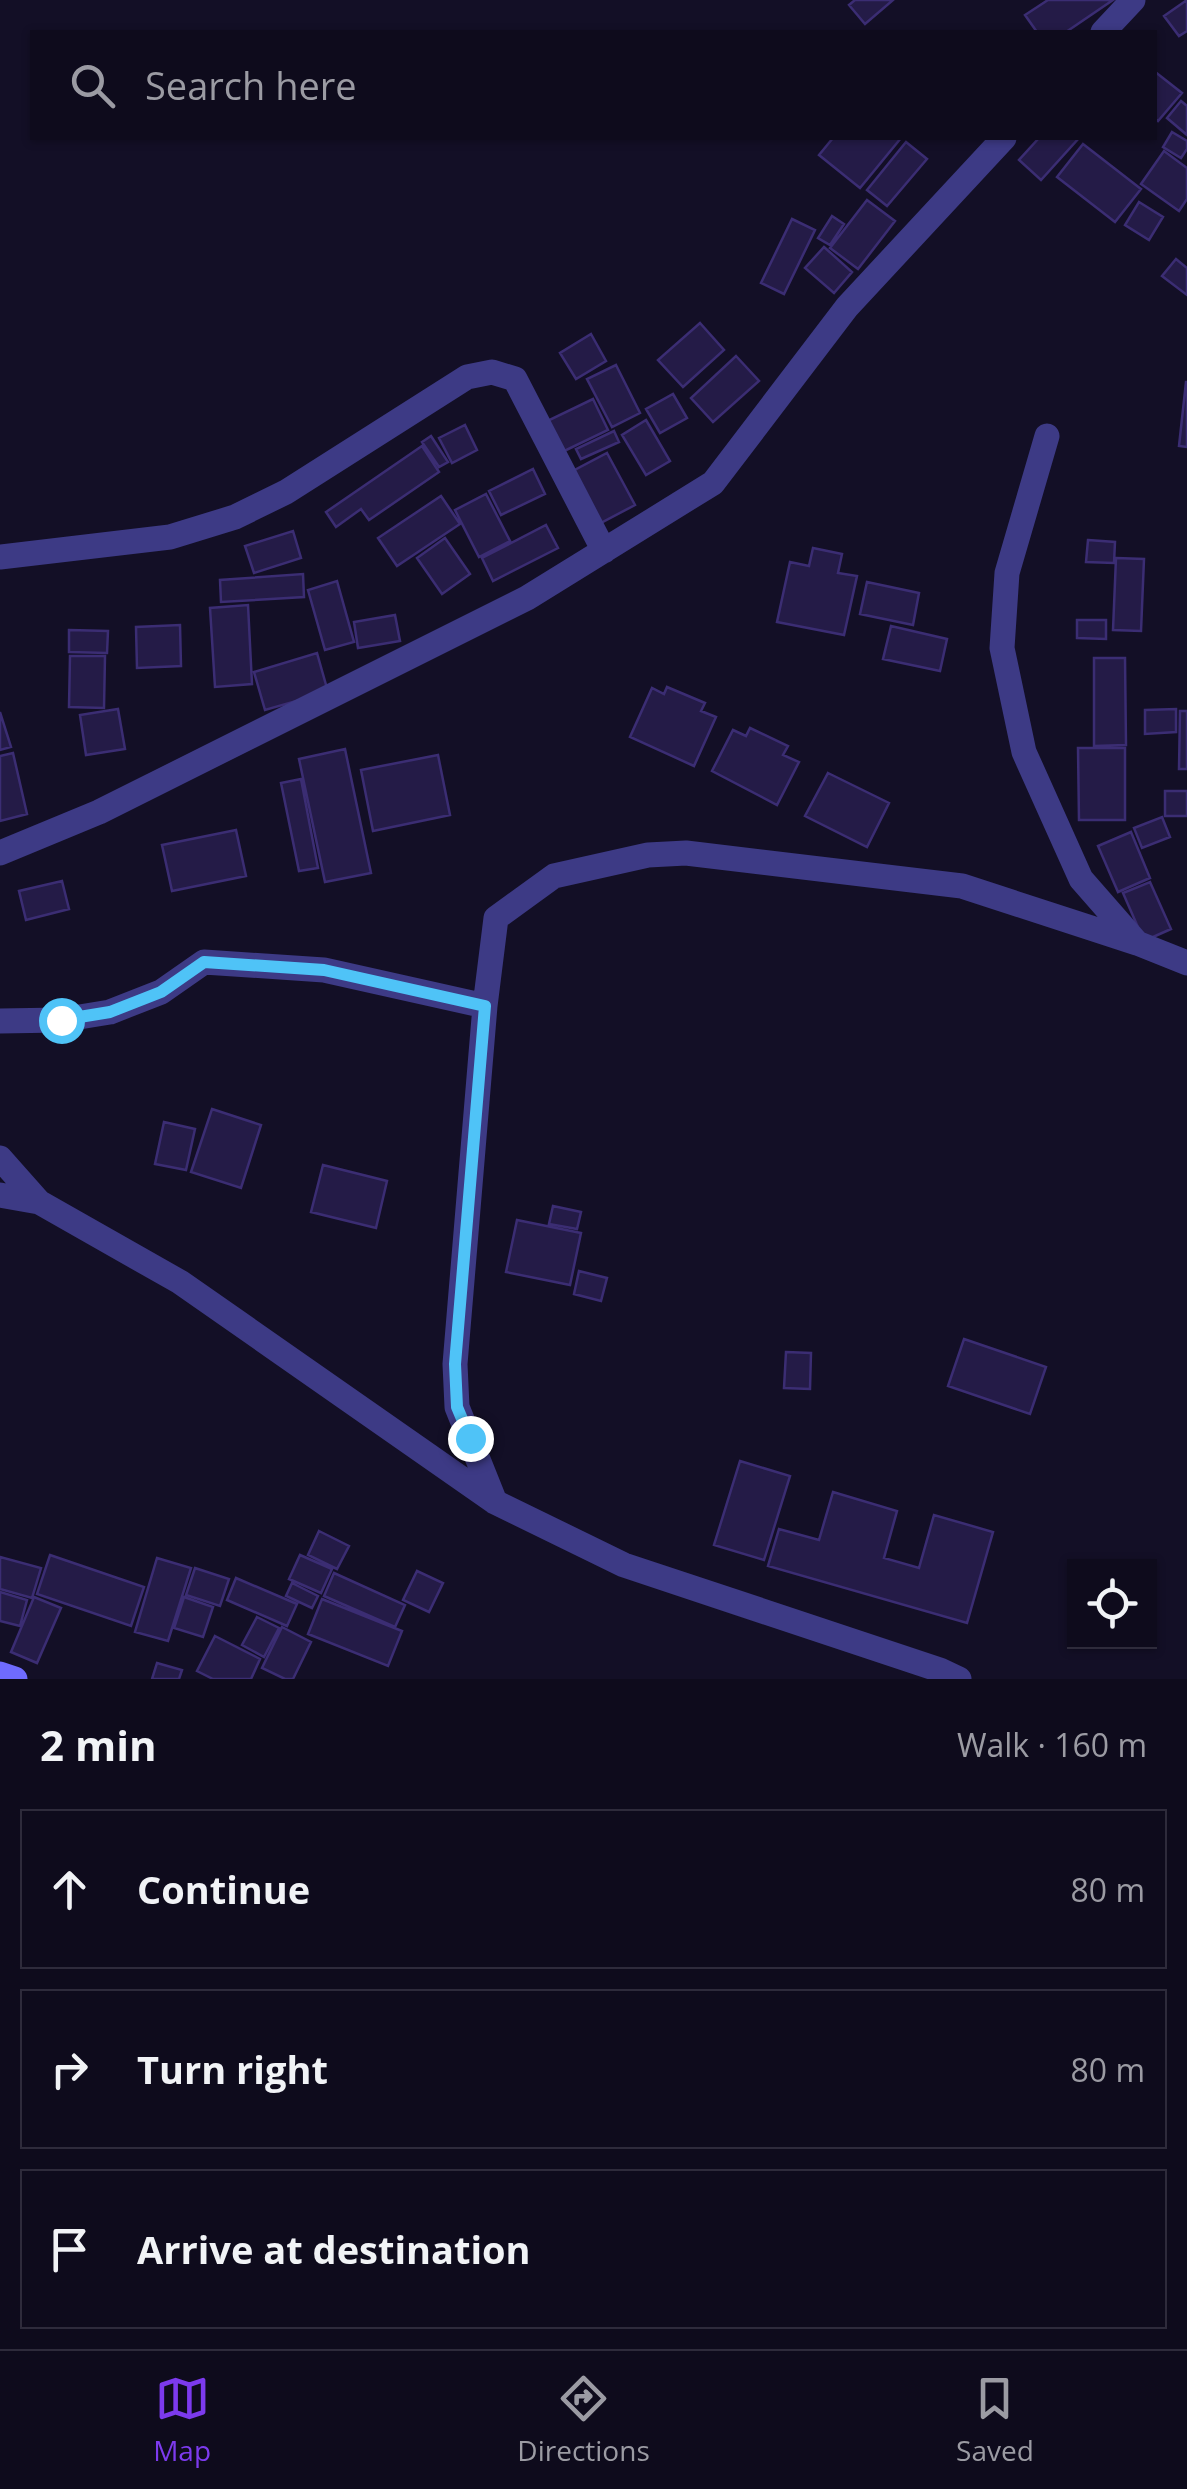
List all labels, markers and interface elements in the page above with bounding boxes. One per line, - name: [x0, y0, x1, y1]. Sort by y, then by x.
- search box: [30, 30, 1157, 140]
- icon: search: [65, 58, 120, 113]
- text: Search here: [145, 59, 357, 111]
- route start: [39, 998, 85, 1044]
- route end: [448, 1416, 494, 1462]
- map controls: [1067, 1559, 1157, 1649]
- button: locate: [1067, 1559, 1157, 1649]
- text: 2 min: [40, 1716, 157, 1773]
- text: Walk · 160 m: [957, 1723, 1147, 1766]
- icon: ahead: [42, 1862, 97, 1917]
- text: Continue: [137, 1863, 310, 1915]
- text: 80 m: [1070, 1868, 1145, 1911]
- icon: right: [42, 2042, 97, 2097]
- text: Turn right: [137, 2043, 328, 2095]
- text: 80 m: [1070, 2048, 1145, 2091]
- icon: arrive: [42, 2222, 97, 2277]
- text: Arrive at destination: [137, 2223, 531, 2275]
- tab: Map: [153, 2371, 211, 2469]
- tab: Directions: [517, 2371, 650, 2469]
- tab: Saved: [956, 2371, 1034, 2469]

